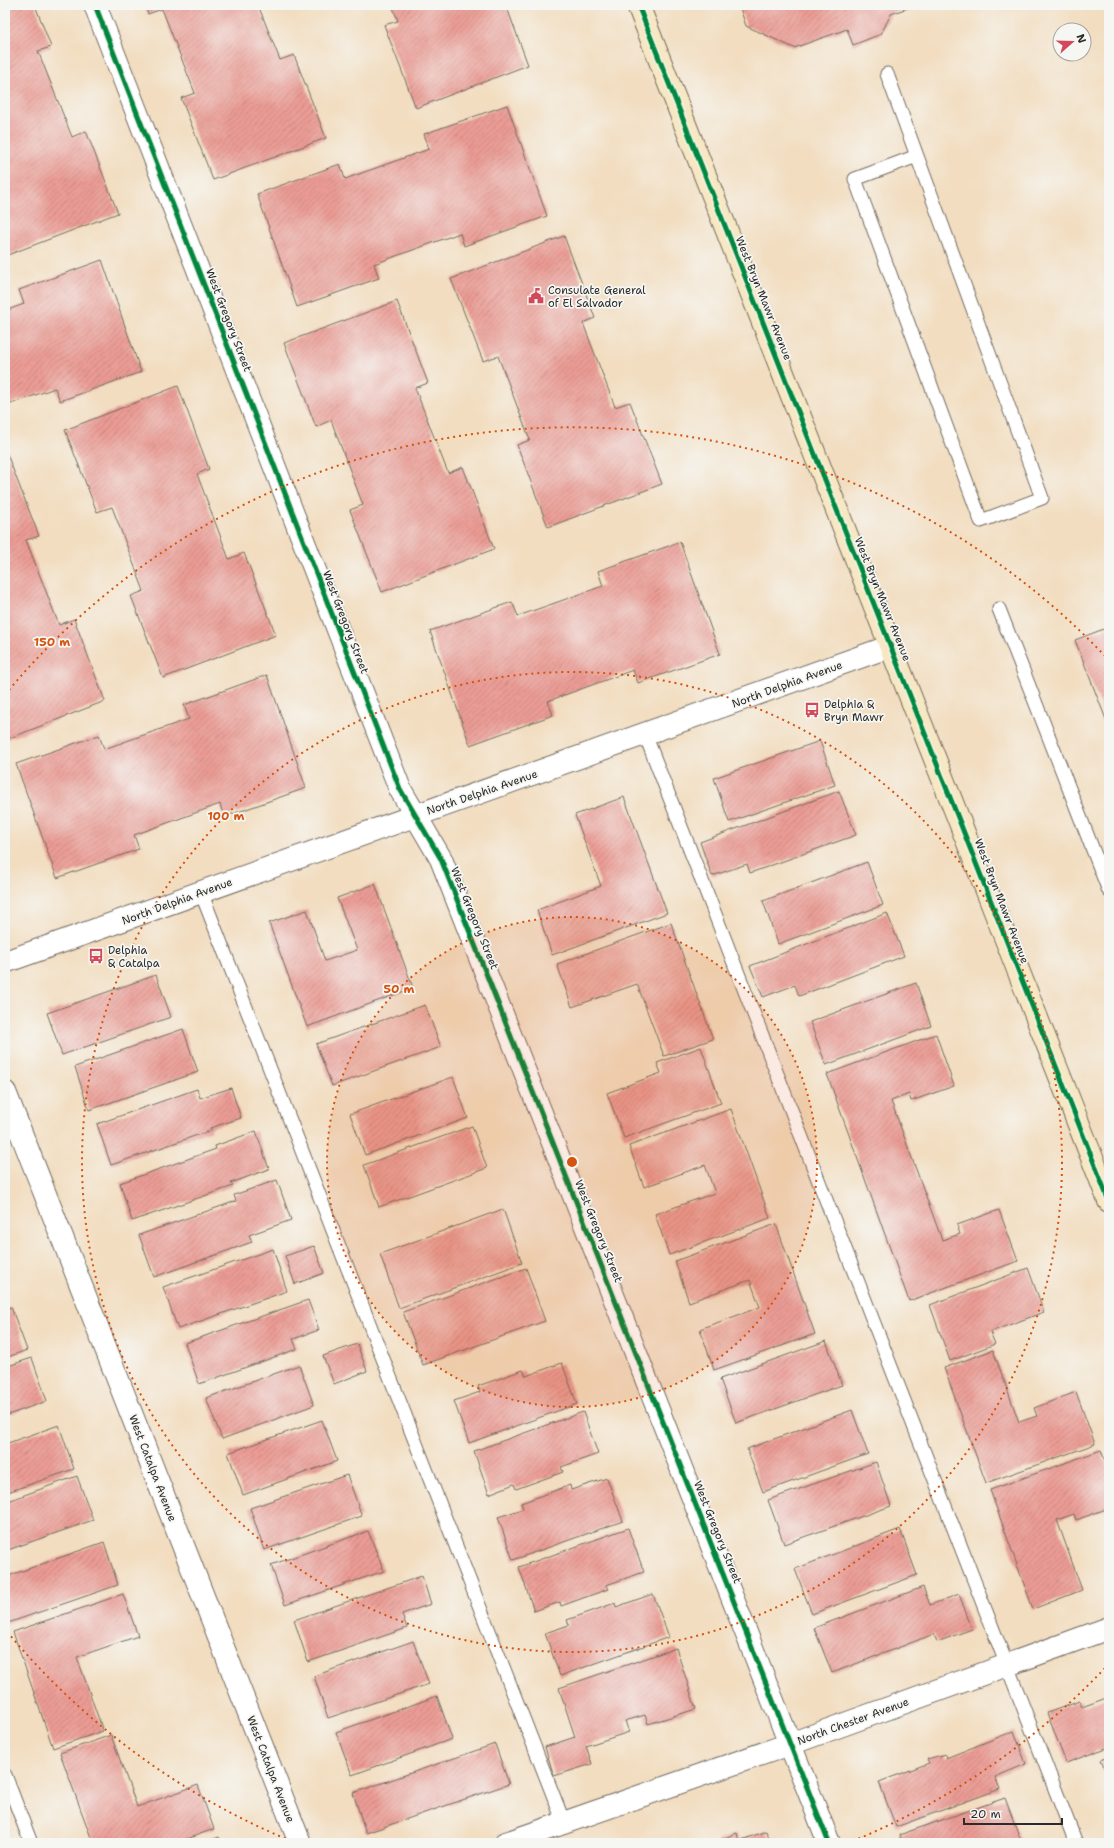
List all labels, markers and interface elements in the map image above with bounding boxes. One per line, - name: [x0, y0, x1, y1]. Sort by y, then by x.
- north arrow: [1052, 22, 1092, 62]
- text: N: [1072, 32, 1090, 46]
- street label: West Bryn Mawr Avenue: [732, 234, 795, 362]
- street label: West Gregory Street: [202, 266, 255, 374]
- place label: Consulate General of El Salvador: [548, 283, 646, 311]
- public building icon: Consulate General of El Salvador: [527, 287, 545, 305]
- street label: West Bryn Mawr Avenue: [851, 535, 914, 663]
- street label: West Gregory Street: [319, 568, 372, 676]
- text: 150 m: [34, 634, 70, 650]
- street label: North Delphia Avenue: [730, 657, 845, 711]
- place label: Delphia & Bryn Mawr: [824, 697, 884, 725]
- bus stop icon: Delphia & Bryn Mawr: [803, 701, 821, 719]
- street label: North Delphia Avenue: [425, 766, 540, 819]
- text: 100 m: [208, 808, 245, 824]
- street label: West Bryn Mawr Avenue: [971, 837, 1032, 966]
- street label: West Gregory Street: [447, 865, 502, 972]
- street label: North Delphia Avenue: [120, 874, 235, 928]
- place label: Delphia & Catalpa: [108, 943, 160, 971]
- bus stop icon: Delphia & Catalpa: [87, 947, 105, 965]
- text: 50 m: [384, 981, 415, 997]
- centre of rings: [565, 1155, 579, 1169]
- street label: West Gregory Street: [571, 1178, 626, 1285]
- street label: West Catalpa Avenue: [125, 1412, 180, 1524]
- street label: West Gregory Street: [690, 1479, 745, 1586]
- street label: North Chester Avenue: [795, 1694, 911, 1749]
- street label: West Catalpa Avenue: [243, 1713, 298, 1825]
- scale bar: [964, 1800, 1062, 1826]
- text: 20 m: [970, 1806, 1001, 1822]

